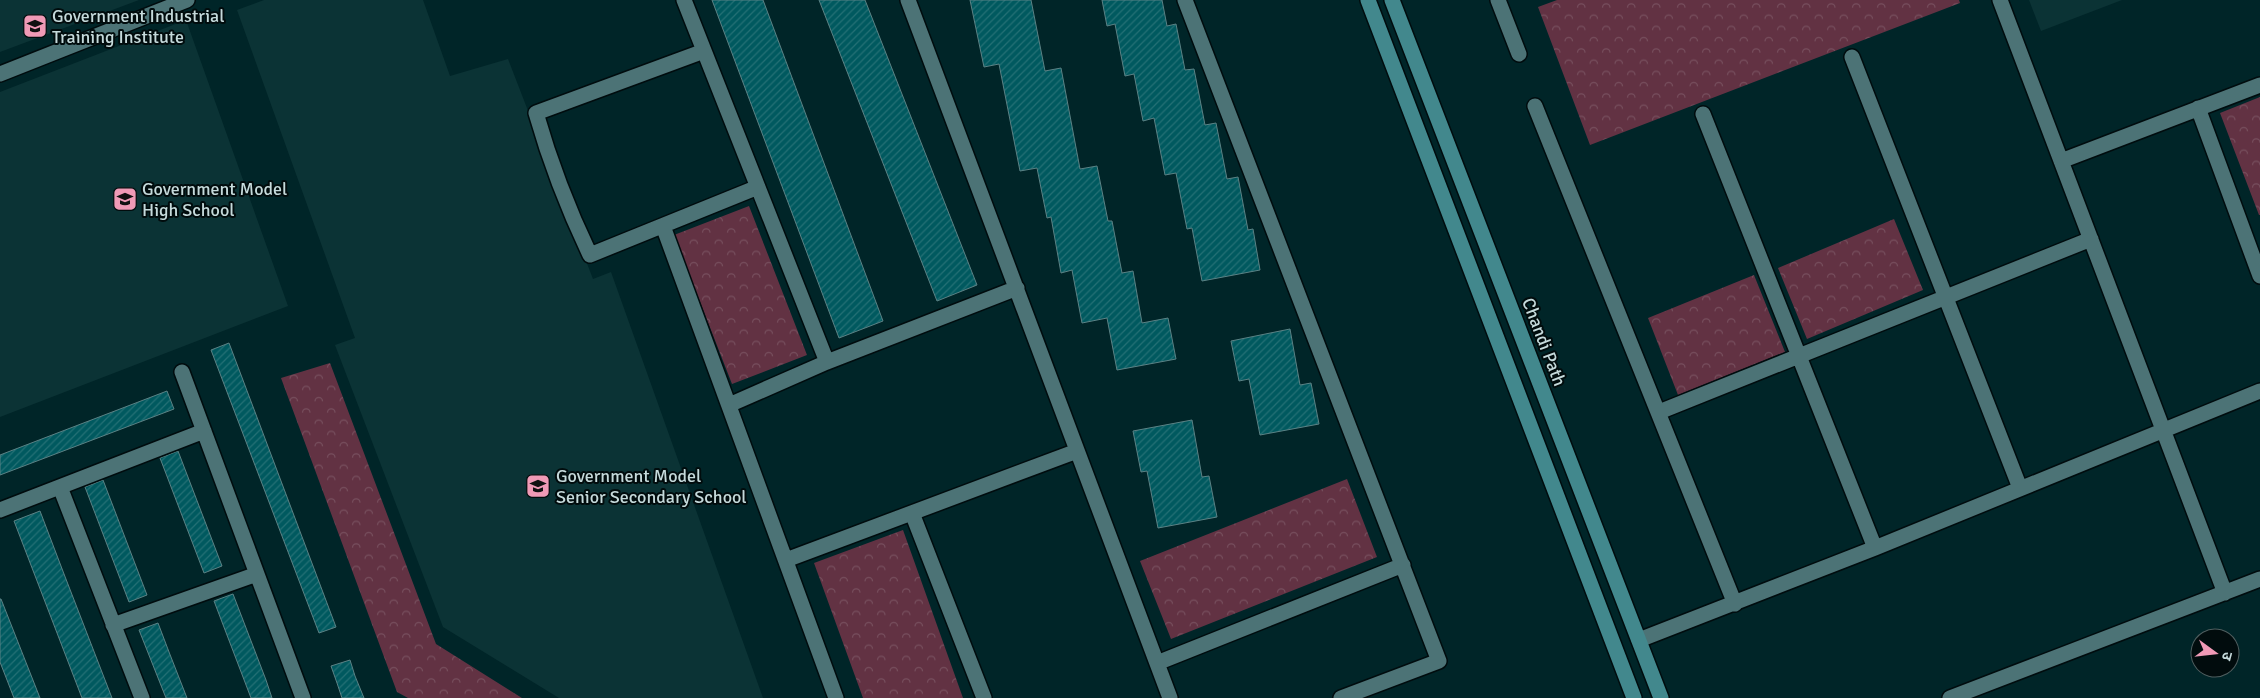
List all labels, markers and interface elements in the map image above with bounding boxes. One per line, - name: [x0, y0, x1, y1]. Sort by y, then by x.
- place label: Government Industrial Training Institute: [52, 5, 224, 48]
- school or university icon: Government Industrial Training Institute: [22, 13, 48, 39]
- place label: Government Model High School: [142, 178, 287, 221]
- school or university icon: Government Model High School: [112, 186, 138, 212]
- street label: Chandi Path: [1517, 295, 1571, 389]
- place label: Government Model Senior Secondary School: [556, 465, 747, 508]
- school or university icon: Government Model Senior Secondary School: [525, 473, 551, 499]
- north arrow: [2190, 628, 2240, 678]
- text: उ: [2218, 650, 2236, 663]

